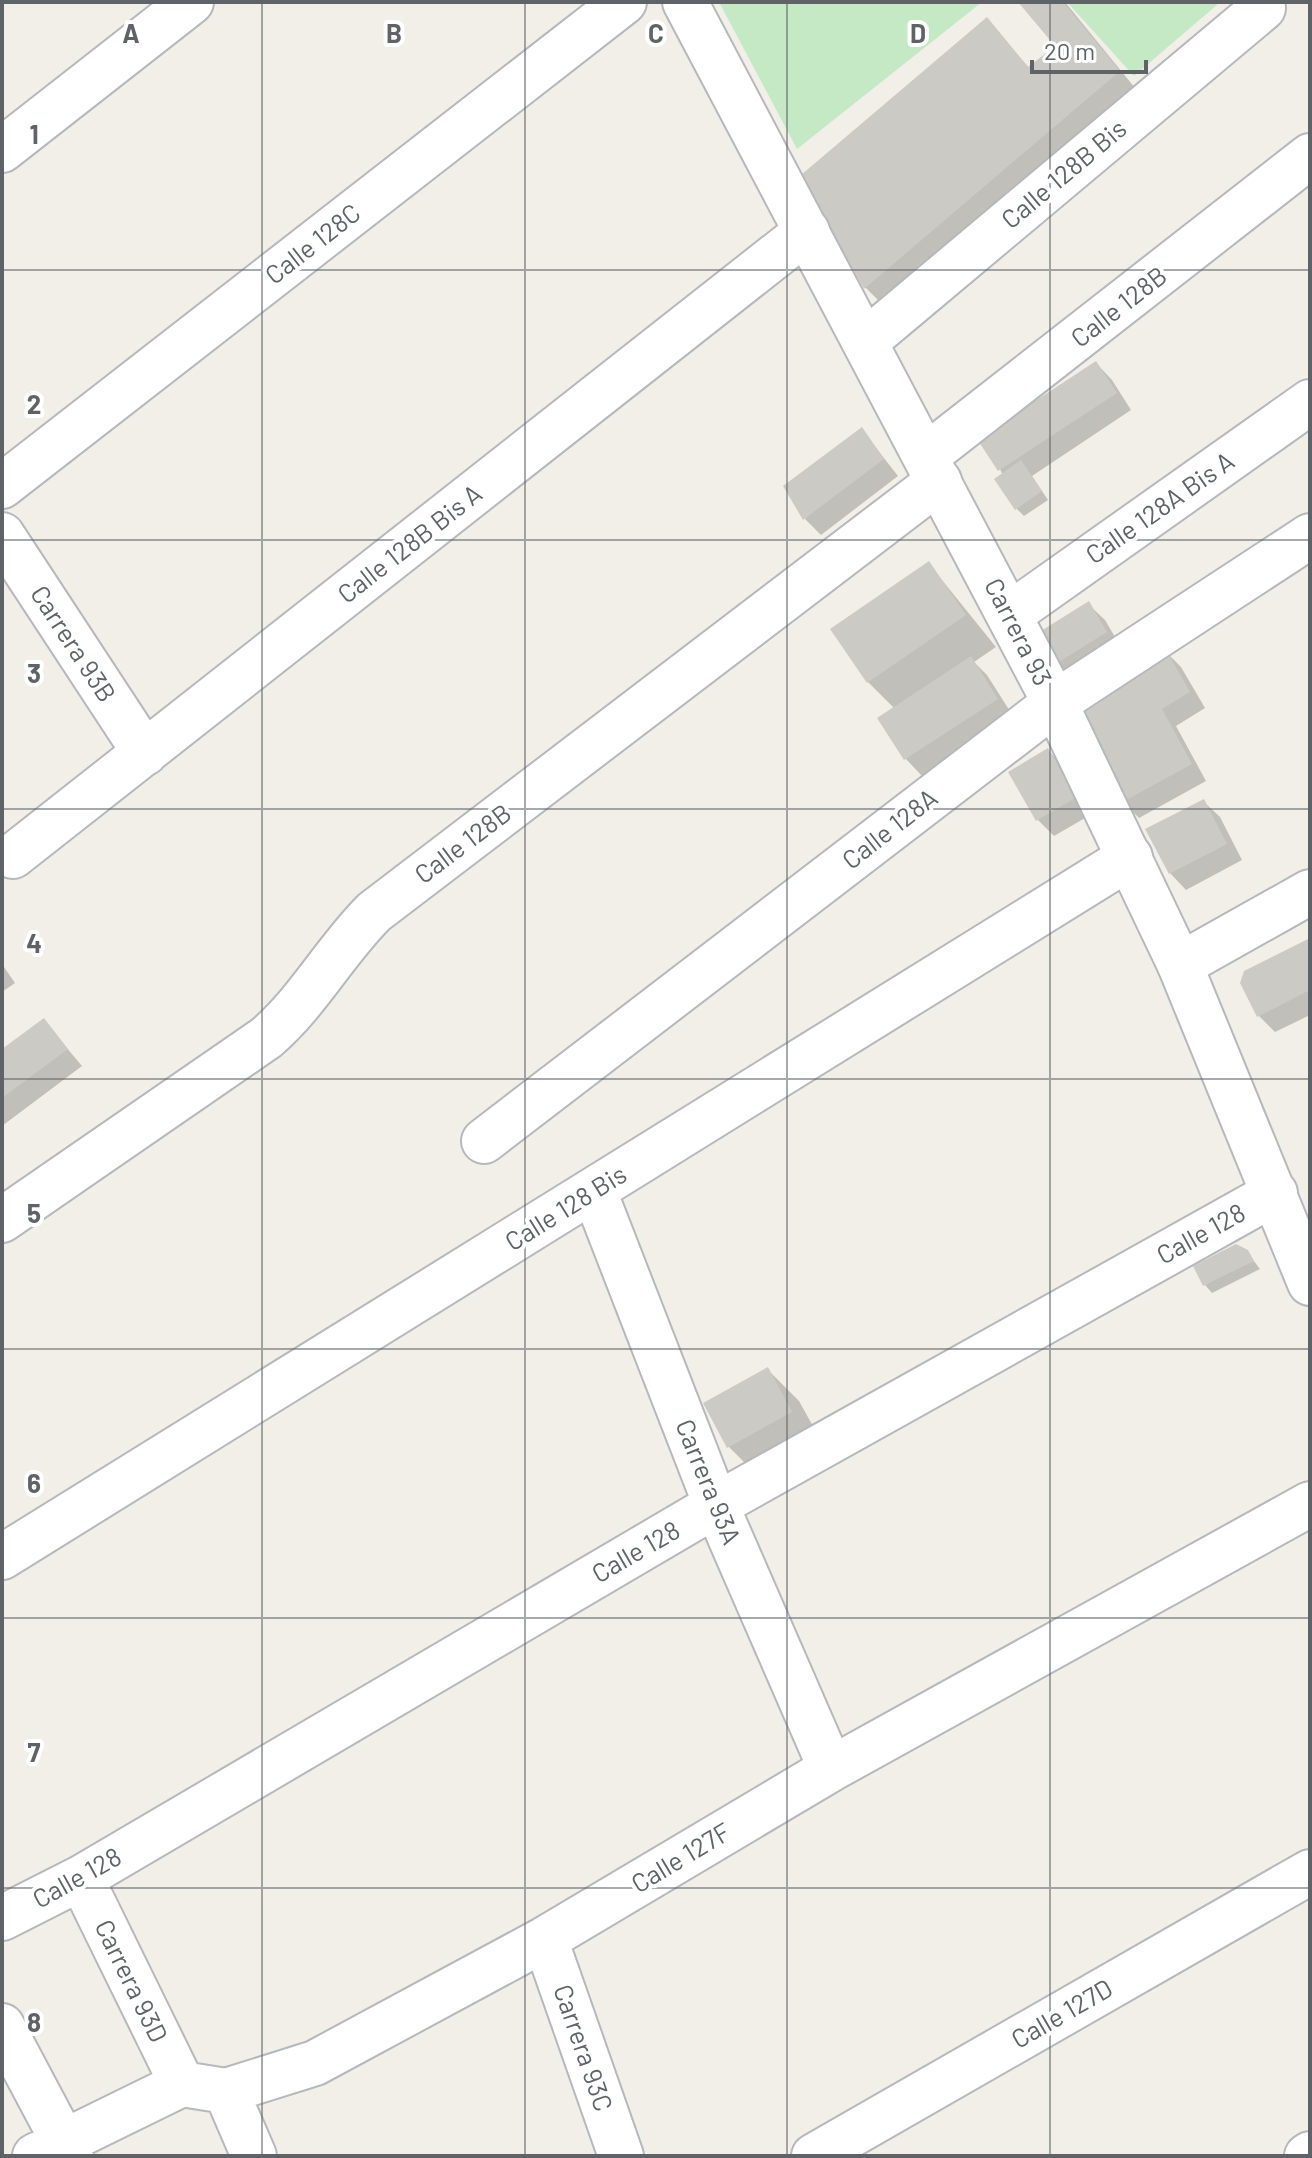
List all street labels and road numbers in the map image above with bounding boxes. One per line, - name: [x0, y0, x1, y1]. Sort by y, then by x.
- street label: Calle 128B Bis: [994, 112, 1132, 234]
- street label: Calle 128C: [258, 196, 366, 290]
- street label: Calle 128B: [1064, 259, 1172, 353]
- street label: Calle 128A Bis A: [1079, 444, 1239, 569]
- street label: Calle 128B Bis A: [331, 477, 487, 609]
- street label: Carrera 93: [979, 572, 1060, 690]
- street label: Carrera 93B: [24, 580, 122, 708]
- street label: Calle 128A: [835, 781, 943, 875]
- street label: Calle 128B: [408, 796, 516, 889]
- street label: Calle 128 Bis: [499, 1157, 632, 1256]
- street label: Calle 128: [1151, 1196, 1250, 1270]
- street label: Carrera 93A: [670, 1414, 749, 1549]
- street label: Calle 128: [586, 1513, 685, 1588]
- street label: Calle 127F: [625, 1815, 736, 1898]
- street label: Calle 128: [27, 1840, 126, 1914]
- street label: Carrera 93D: [89, 1914, 175, 2047]
- street label: Calle 127D: [1005, 1971, 1117, 2054]
- street label: Carrera 93C: [548, 1980, 621, 2115]

